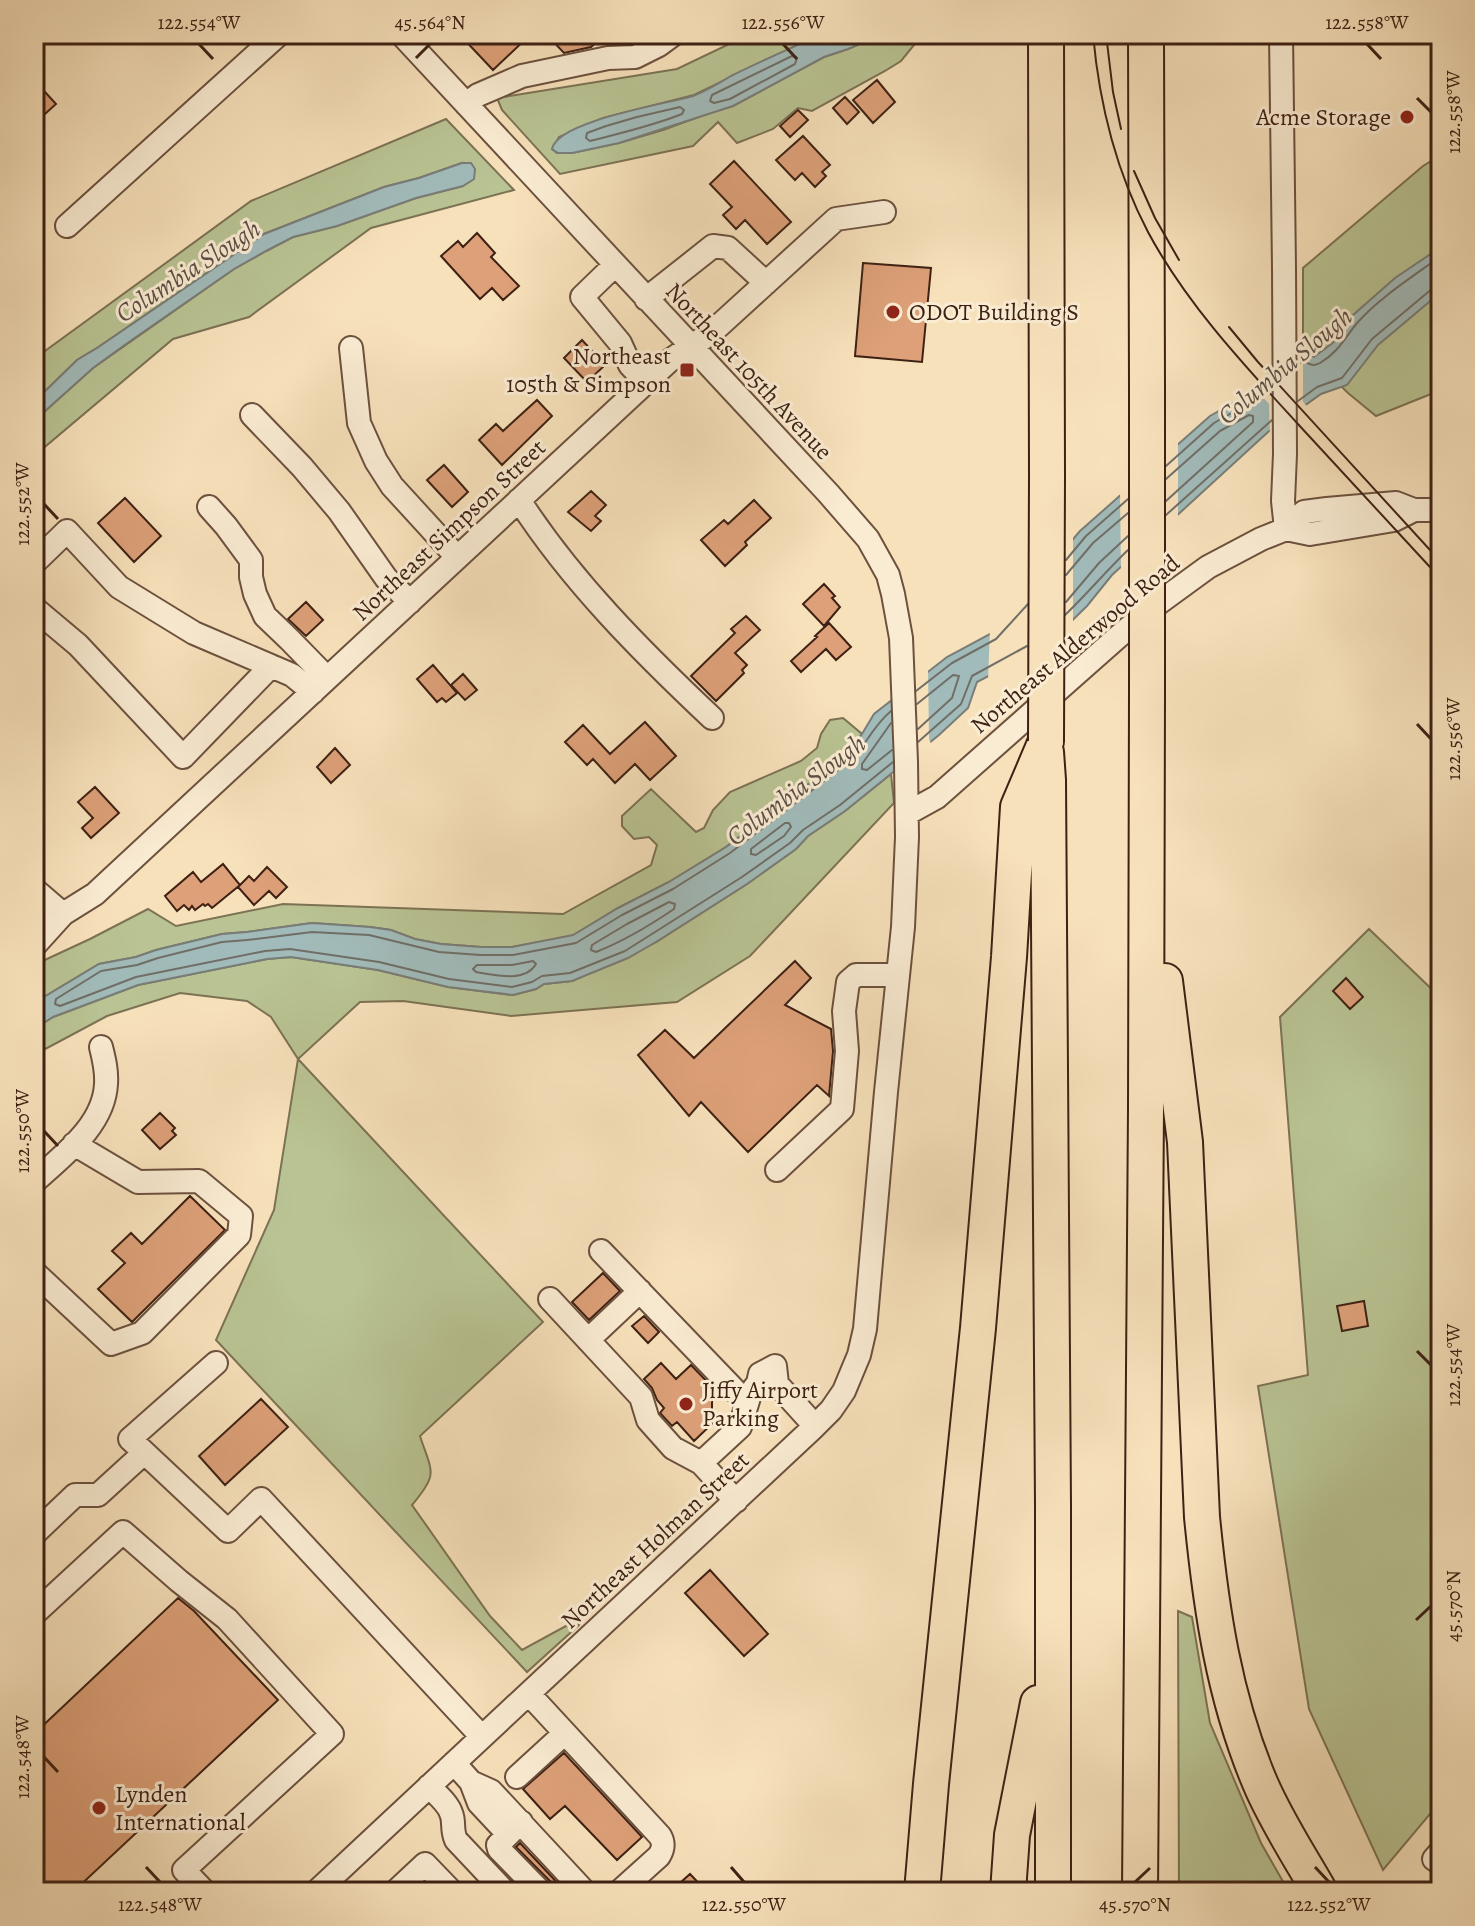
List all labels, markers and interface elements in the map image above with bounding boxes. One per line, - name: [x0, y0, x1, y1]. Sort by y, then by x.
- text: 122.554°W: [158, 9, 241, 36]
- text: 45.564°N: [394, 9, 466, 36]
- text: 122.556°W: [741, 9, 825, 36]
- text: 122.558°W: [1325, 9, 1409, 36]
- text: 122.558°W: [1440, 70, 1467, 154]
- place label: Acme Storage: [1255, 101, 1391, 133]
- marker: Acme Storage: [1398, 108, 1416, 126]
- water label: Columbia Slough: [109, 211, 267, 331]
- street label: Northeast 105th Avenue: [658, 276, 840, 466]
- place label: ODOT Building S: [909, 296, 1079, 328]
- water label: Columbia Slough: [1210, 299, 1360, 433]
- marker: ODOT Building S: [884, 303, 902, 321]
- place label: Northeast 105th & Simpson: [506, 340, 671, 400]
- marker: Northeast 105th & Simpson: [678, 361, 696, 379]
- street label: Northeast Simpson Street: [345, 432, 553, 628]
- text: 122.552°W: [9, 462, 36, 546]
- street label: Northeast Alderwood Road: [964, 547, 1186, 741]
- text: 122.556°W: [1440, 697, 1467, 781]
- water label: Columbia Slough: [719, 726, 873, 854]
- text: 122.550°W: [9, 1088, 36, 1173]
- text: 122.554°W: [1440, 1323, 1467, 1406]
- place label: Jiffy Airport Parking: [702, 1374, 818, 1434]
- marker: Jiffy Airport Parking: [677, 1395, 695, 1413]
- street label: Northeast Holman Street: [554, 1444, 756, 1636]
- text: 45.570°N: [1440, 1570, 1467, 1642]
- text: 122.548°W: [9, 1715, 36, 1799]
- place label: Lynden International: [115, 1778, 246, 1838]
- marker: Lynden International: [90, 1799, 108, 1817]
- text: 122.548°W: [118, 1891, 202, 1918]
- text: 122.550°W: [702, 1891, 787, 1918]
- text: 45.570°N: [1099, 1891, 1171, 1918]
- text: 122.552°W: [1287, 1891, 1371, 1918]

